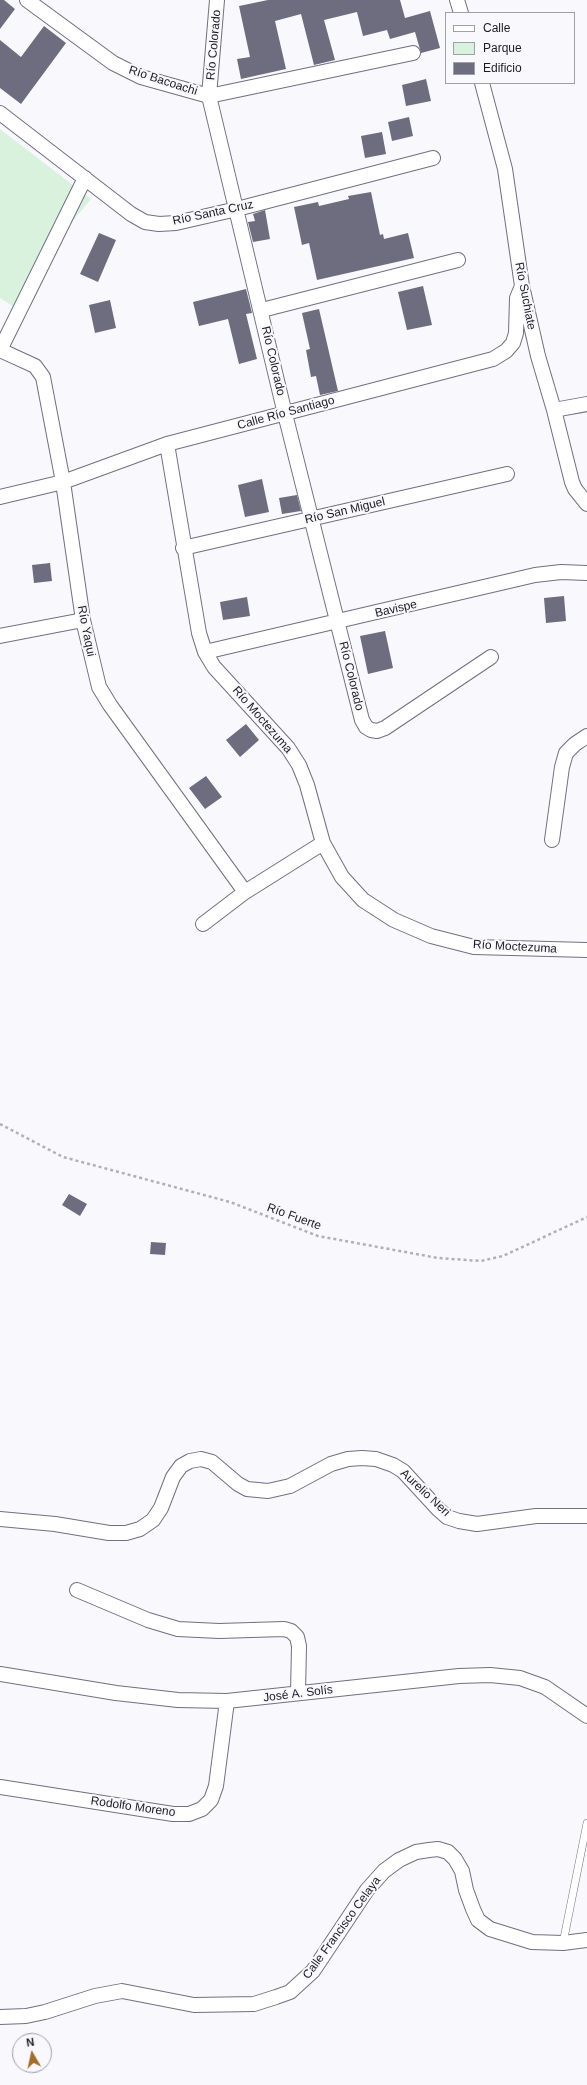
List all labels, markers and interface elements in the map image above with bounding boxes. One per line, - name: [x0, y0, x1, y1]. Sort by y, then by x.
- street label: Río Colorado: [204, 9, 224, 81]
- legend: [445, 12, 575, 84]
- text: Calle: [483, 21, 510, 35]
- text: Parque: [483, 41, 522, 55]
- text: Edificio: [483, 61, 522, 75]
- street label: Río Bacoachi: [127, 63, 199, 99]
- street label: Río Santa Cruz: [171, 197, 255, 229]
- street label: Río Suchiate: [511, 261, 539, 331]
- street label: Río Colorado: [258, 325, 288, 397]
- street label: Calle Río Santiago: [236, 393, 336, 433]
- street label: Río San Miguel: [303, 495, 387, 527]
- street label: Bavispe: [374, 597, 418, 621]
- street label: Río Yaqui: [74, 604, 98, 658]
- street label: Río Colorado: [335, 640, 367, 712]
- street label: Río Moctezuma: [229, 684, 295, 756]
- street label: Río Moctezuma: [473, 938, 557, 956]
- street label: Río Fuerte: [265, 1201, 323, 1233]
- street label: Aurelio Neri: [397, 1466, 453, 1520]
- street label: José A. Solís: [262, 1683, 334, 1705]
- street label: Rodolfo Moreno: [90, 1794, 176, 1820]
- street label: Calle Francisco Celaya: [300, 1874, 384, 1982]
- north arrow: [12, 2033, 52, 2073]
- text: N: [25, 2036, 35, 2049]

